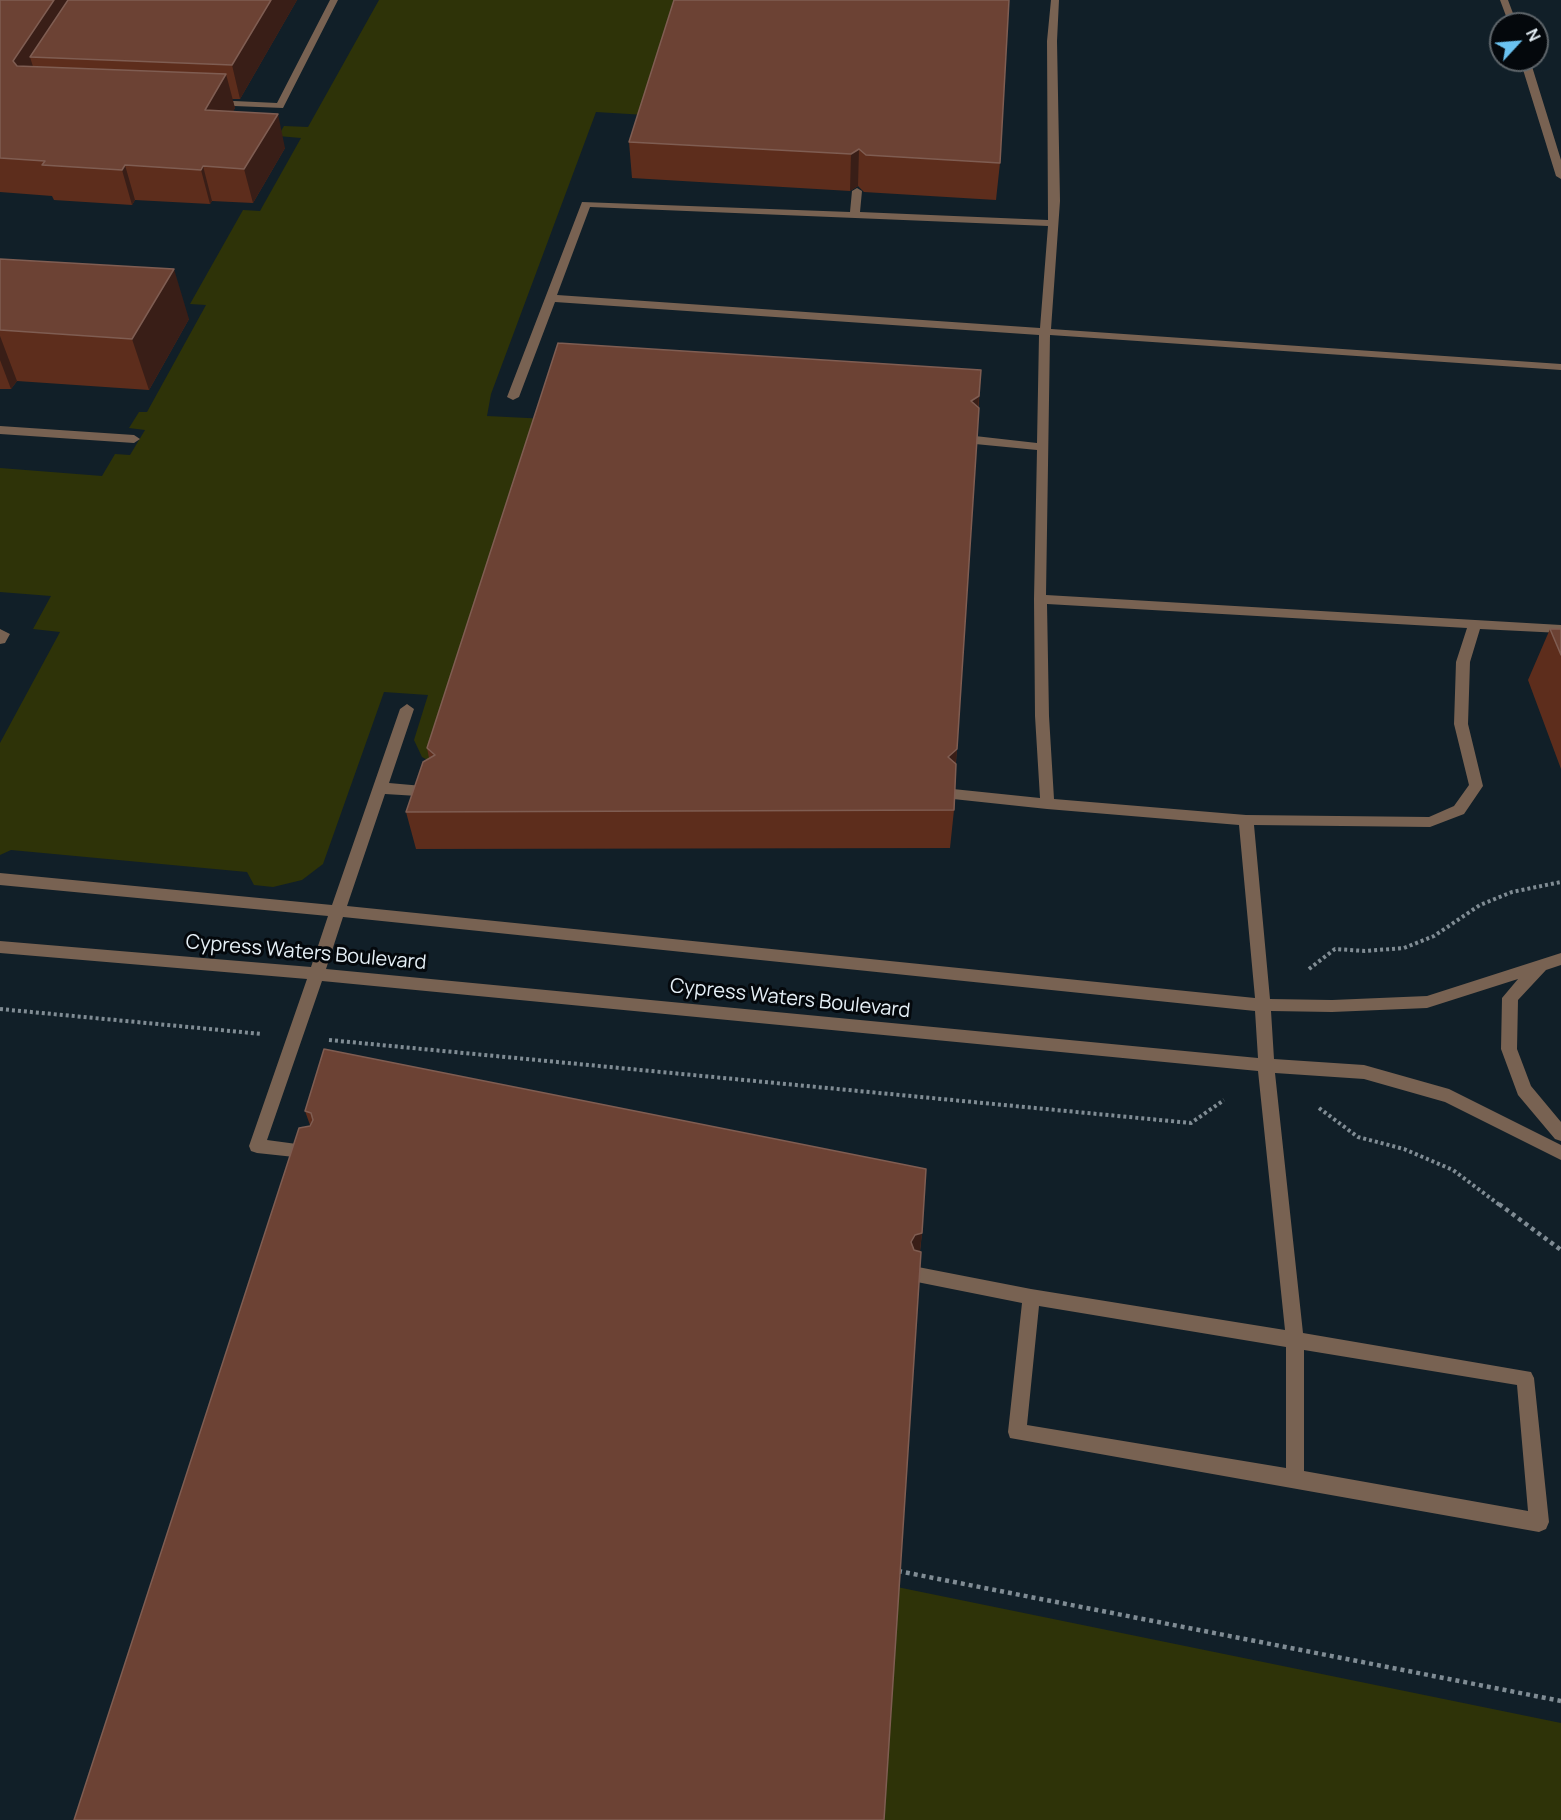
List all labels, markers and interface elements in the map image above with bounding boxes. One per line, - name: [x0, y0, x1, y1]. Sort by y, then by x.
- north arrow: [1489, 12, 1549, 72]
- text: N: [1521, 25, 1546, 45]
- street label: Cypress Waters Boulevard: [185, 931, 427, 975]
- street label: Cypress Waters Boulevard: [669, 974, 911, 1024]

